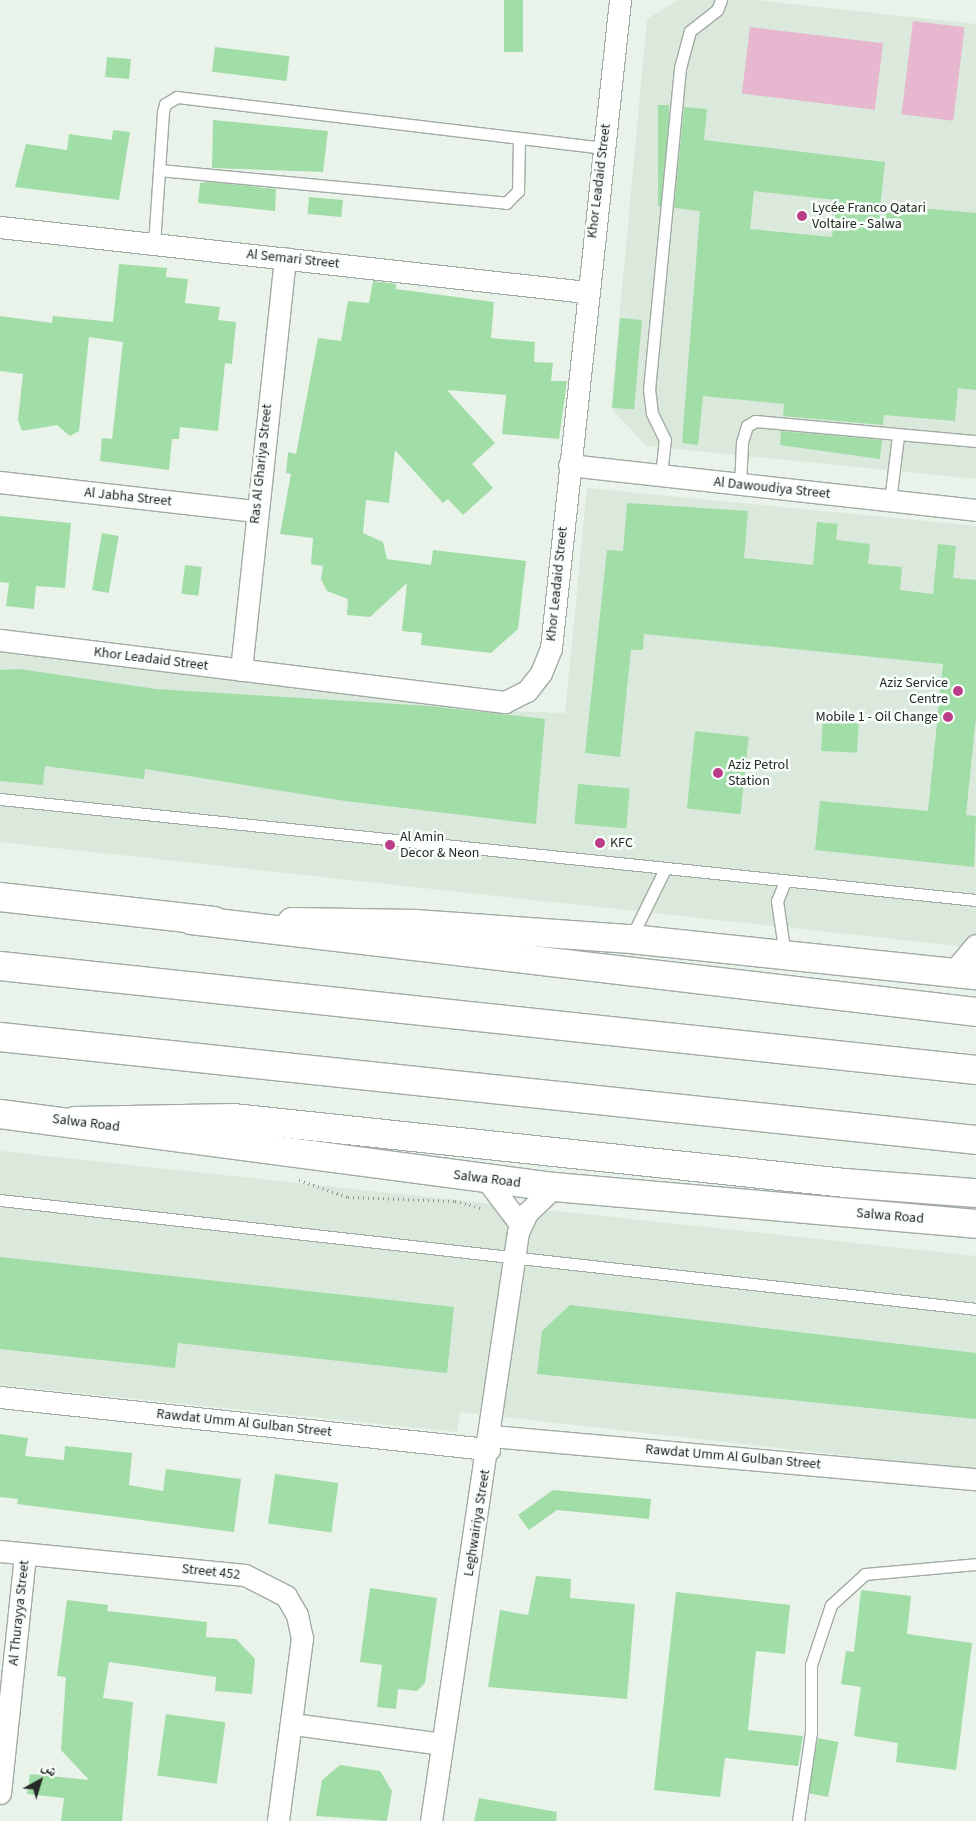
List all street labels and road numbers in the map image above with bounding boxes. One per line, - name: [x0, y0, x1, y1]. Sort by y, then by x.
- street label: Khor Leadaid Street: [584, 123, 614, 239]
- street label: Al Semari Street: [246, 246, 340, 272]
- street label: Ras Al Ghariya Street: [246, 403, 276, 525]
- street label: Al Dawoudiya Street: [713, 474, 831, 502]
- street label: Al Jabha Street: [83, 484, 173, 510]
- street label: Khor Leadaid Street: [543, 526, 571, 642]
- street label: Khor Leadaid Street: [93, 644, 209, 674]
- street label: Salwa Road: [51, 1111, 121, 1135]
- street label: Salwa Road: [452, 1167, 522, 1191]
- street label: Salwa Road: [855, 1205, 925, 1227]
- street label: Rawdat Umm Al Gulban Street: [156, 1405, 332, 1441]
- street label: Rawdat Umm Al Gulban Street: [645, 1441, 821, 1473]
- street label: Leghwairiya Street: [460, 1468, 494, 1578]
- street label: Al Thurayya Street: [5, 1559, 33, 1667]
- street label: Street 452: [181, 1561, 241, 1583]

